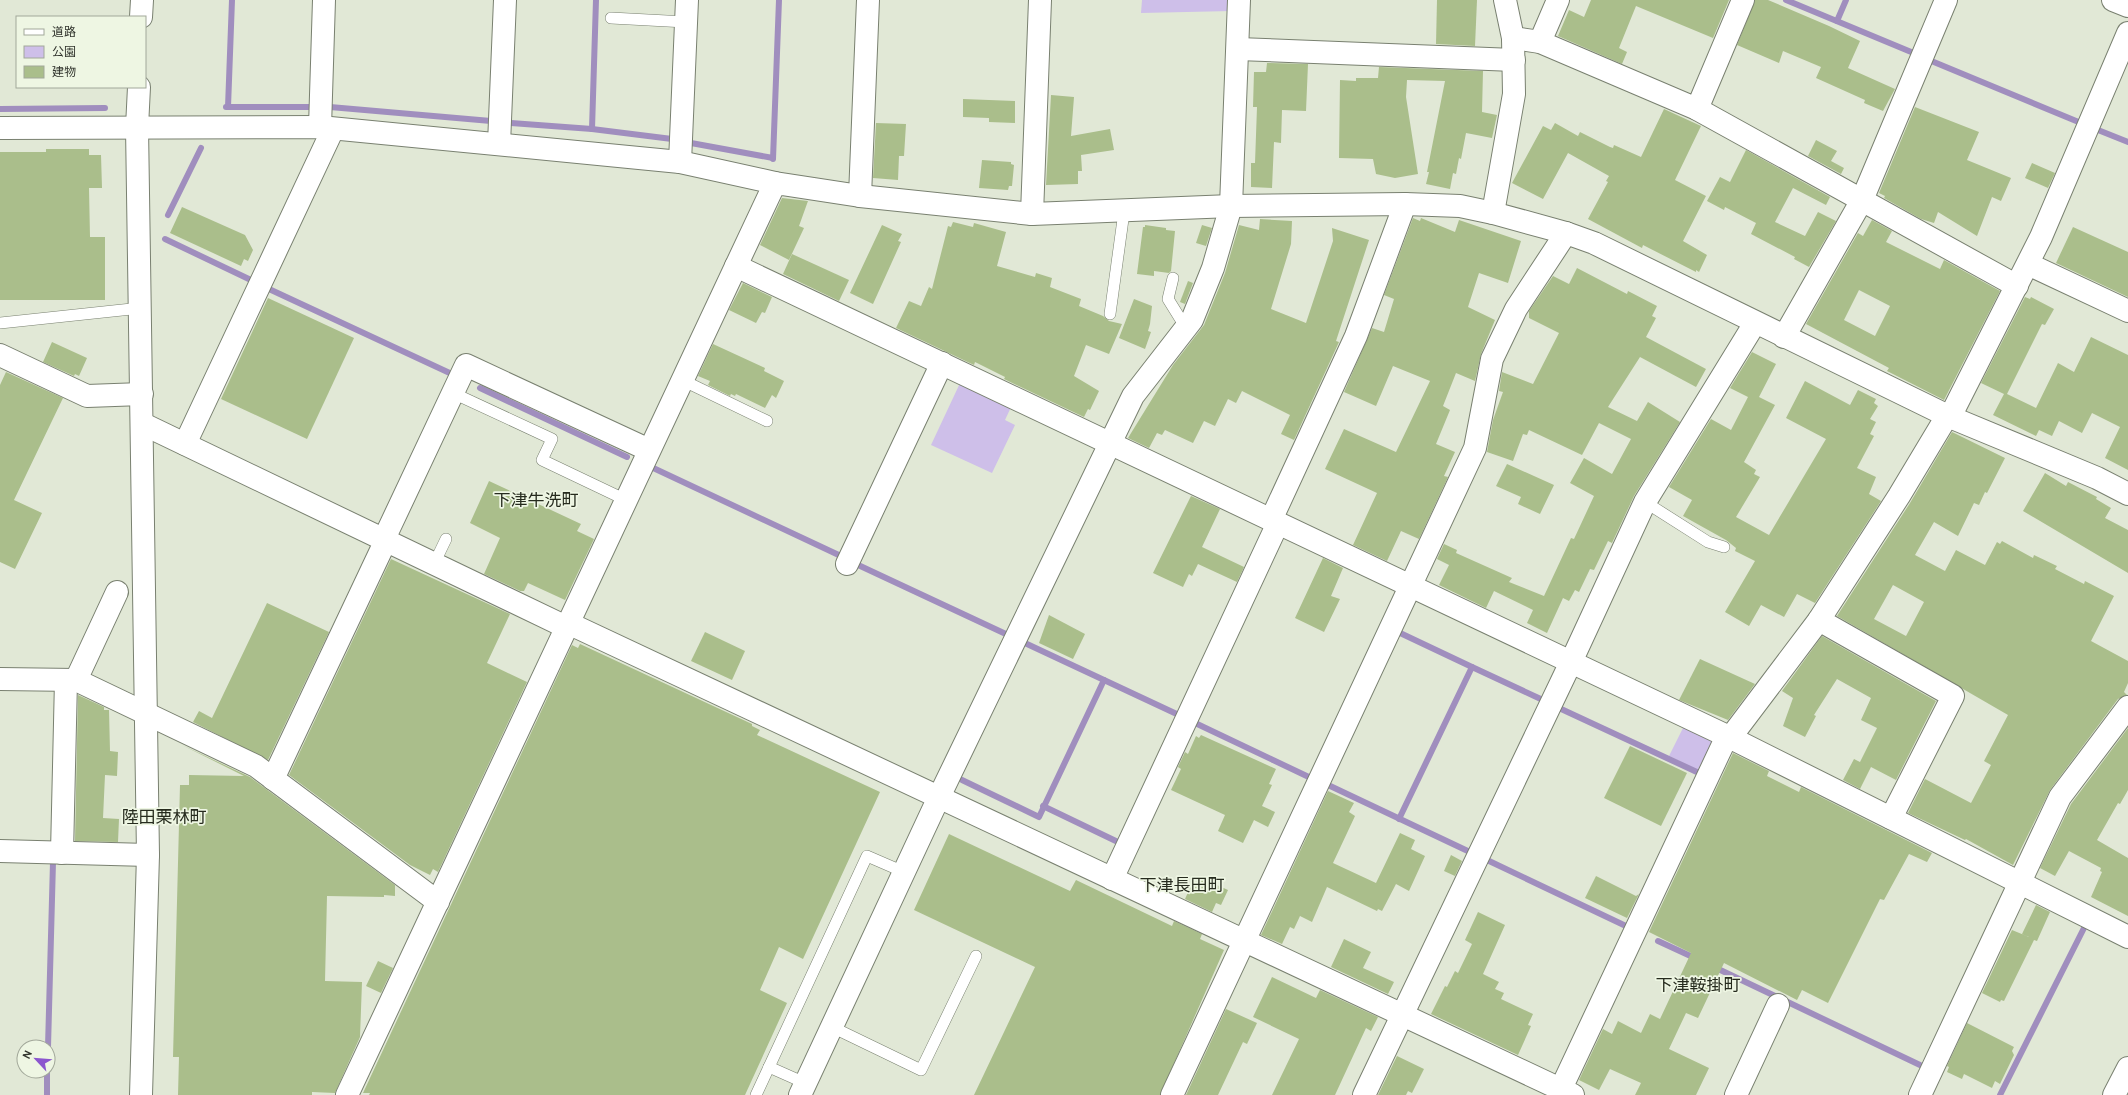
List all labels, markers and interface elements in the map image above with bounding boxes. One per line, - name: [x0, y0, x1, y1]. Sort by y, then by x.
- legend: [16, 16, 146, 88]
- text: 道路: [52, 24, 76, 39]
- text: 公園: [52, 44, 76, 59]
- text: 建物: [52, 64, 76, 79]
- district label: 下津牛洗町: [494, 490, 579, 510]
- district label: 陸田栗林町: [122, 807, 207, 827]
- district label: 下津長田町: [1140, 875, 1225, 895]
- district label: 下津鞍掛町: [1656, 975, 1741, 995]
- north arrow: [16, 1039, 56, 1079]
- text: N: [19, 1048, 35, 1061]

